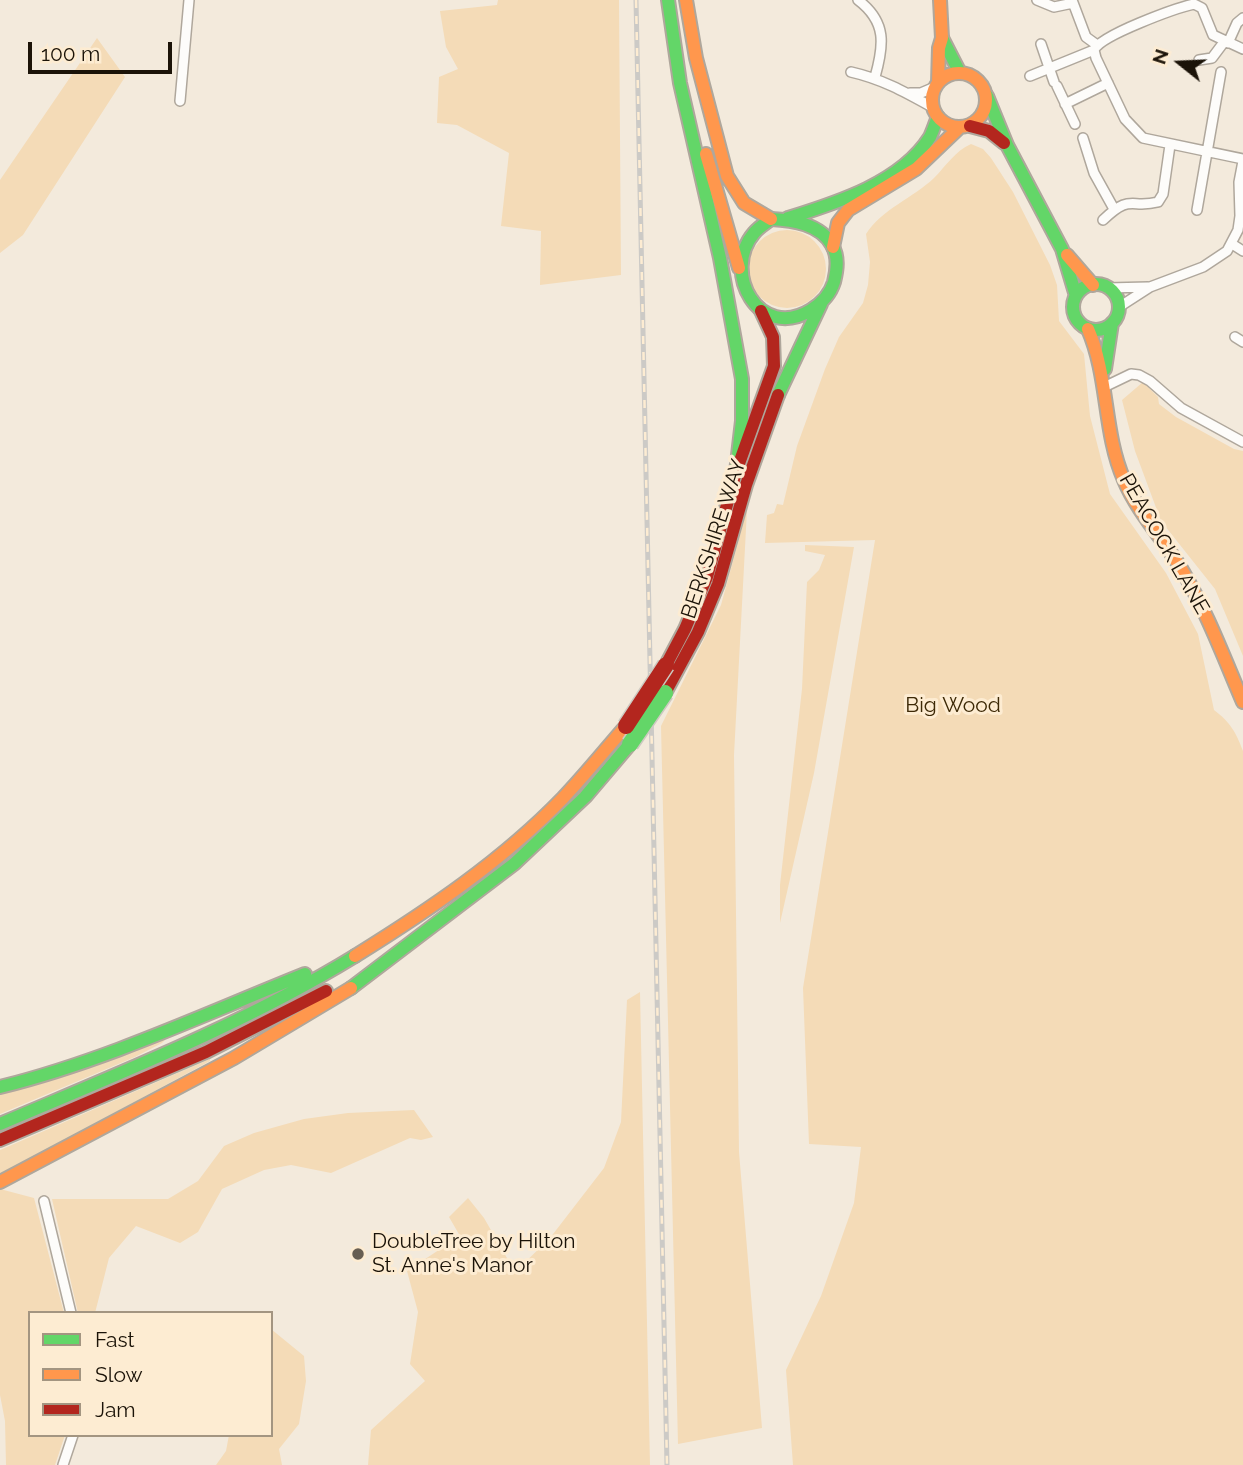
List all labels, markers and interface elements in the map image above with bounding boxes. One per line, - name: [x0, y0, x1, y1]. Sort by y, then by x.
- scale bar: [32, 28, 175, 72]
- north arrow: [1145, 28, 1215, 98]
- text: 100 m: [41, 41, 100, 66]
- text: N: [1147, 46, 1173, 67]
- street label: BERKSHIRE WAY: [676, 456, 752, 622]
- street label: PEACOCK LANE: [1114, 469, 1214, 619]
- park label: Big Wood: [905, 693, 1001, 719]
- place label: DoubleTree by Hilton St. Anne's Manor: [372, 1229, 575, 1279]
- marker: DoubleTree by Hilton St. Anne's Manor: [350, 1246, 366, 1262]
- legend: [28, 1311, 273, 1437]
- text: Fast: [95, 1327, 135, 1352]
- text: Slow: [95, 1362, 143, 1387]
- text: Jam: [95, 1397, 136, 1422]

